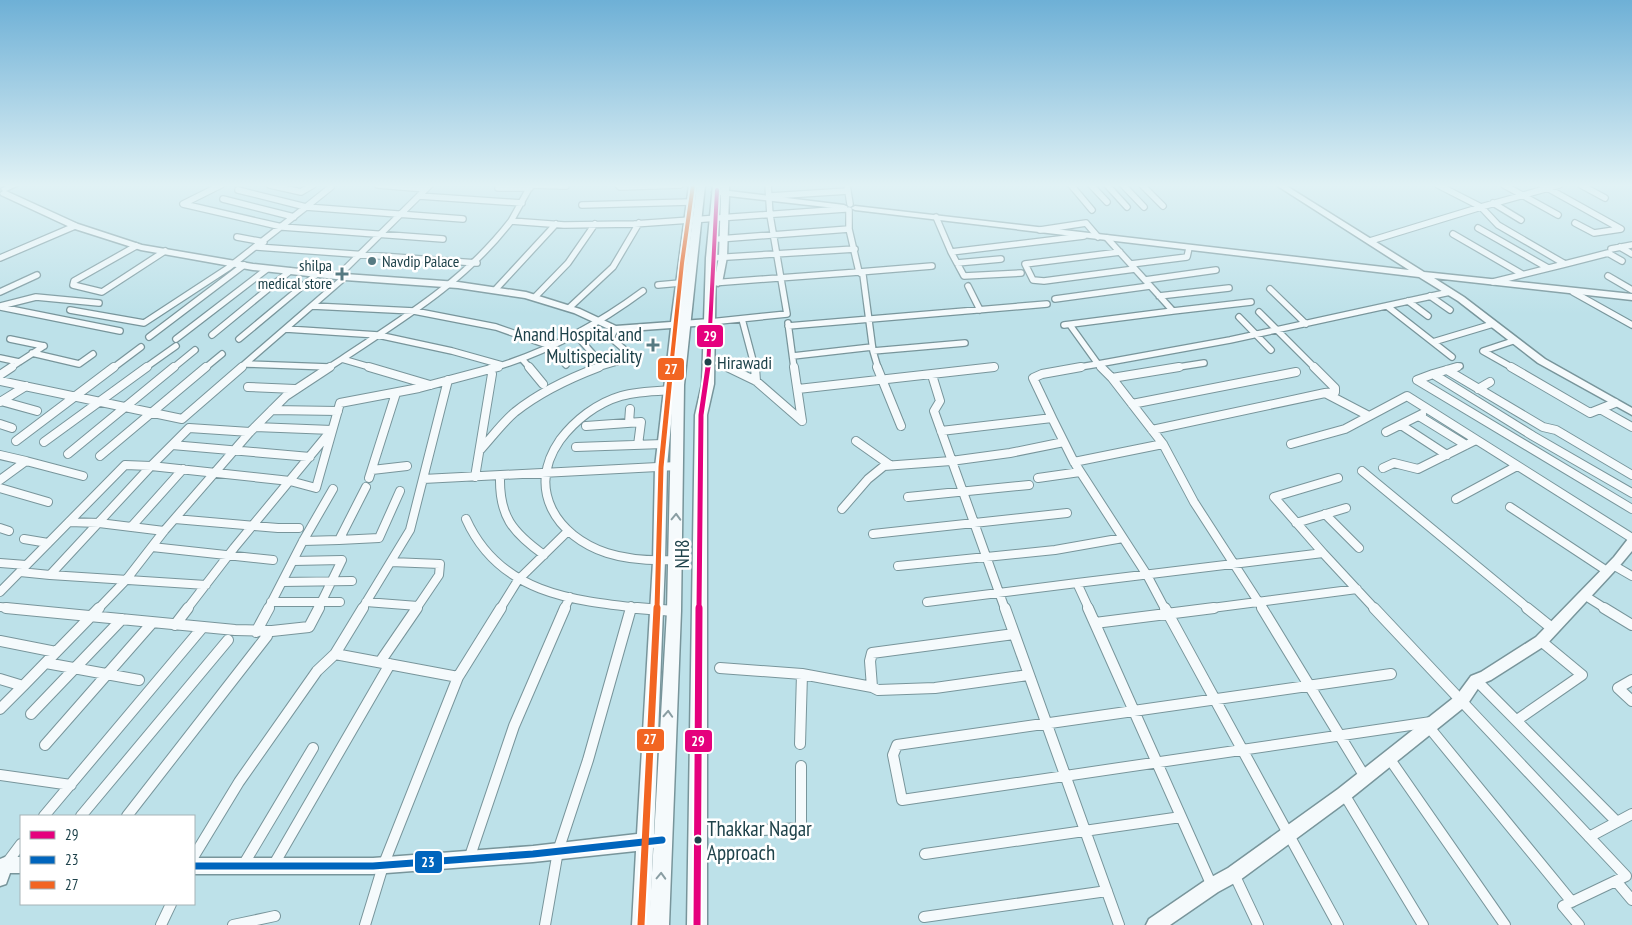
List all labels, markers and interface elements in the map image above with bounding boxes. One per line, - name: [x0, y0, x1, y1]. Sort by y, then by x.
- place label: Navdip Palace: [382, 251, 459, 271]
- place label: shilpa medical store: [258, 255, 332, 293]
- marker: Navdip Palace: [366, 255, 378, 267]
- marker: shilpa medical store: [336, 268, 348, 280]
- place label: Anand Hospital and Multispeciality: [514, 322, 643, 368]
- line badge: 29: [696, 324, 724, 348]
- text: 29: [703, 327, 717, 345]
- marker: Anand Hospital and Multispeciality: [646, 338, 660, 352]
- place label: Hirawadi: [717, 351, 772, 374]
- line badge: 27: [657, 357, 685, 381]
- marker: Hirawadi: [703, 357, 713, 367]
- text: 27: [664, 360, 678, 378]
- one-way arrow: [671, 512, 681, 520]
- street label: NH8: [670, 540, 694, 568]
- one-way arrow: [663, 710, 674, 718]
- line badge: 27: [636, 728, 665, 752]
- line badge: 29: [684, 729, 713, 753]
- text: 27: [643, 730, 657, 748]
- text: 29: [691, 732, 705, 750]
- legend: [20, 815, 195, 905]
- place label: Thakkar Nagar Approach: [707, 815, 812, 866]
- text: 29: [65, 825, 79, 844]
- marker: Thakkar Nagar Approach: [693, 835, 703, 845]
- text: 23: [65, 850, 79, 869]
- line badge: 23: [414, 850, 443, 874]
- text: 23: [421, 853, 435, 871]
- one-way arrow: [655, 872, 666, 880]
- text: 27: [65, 875, 79, 894]

